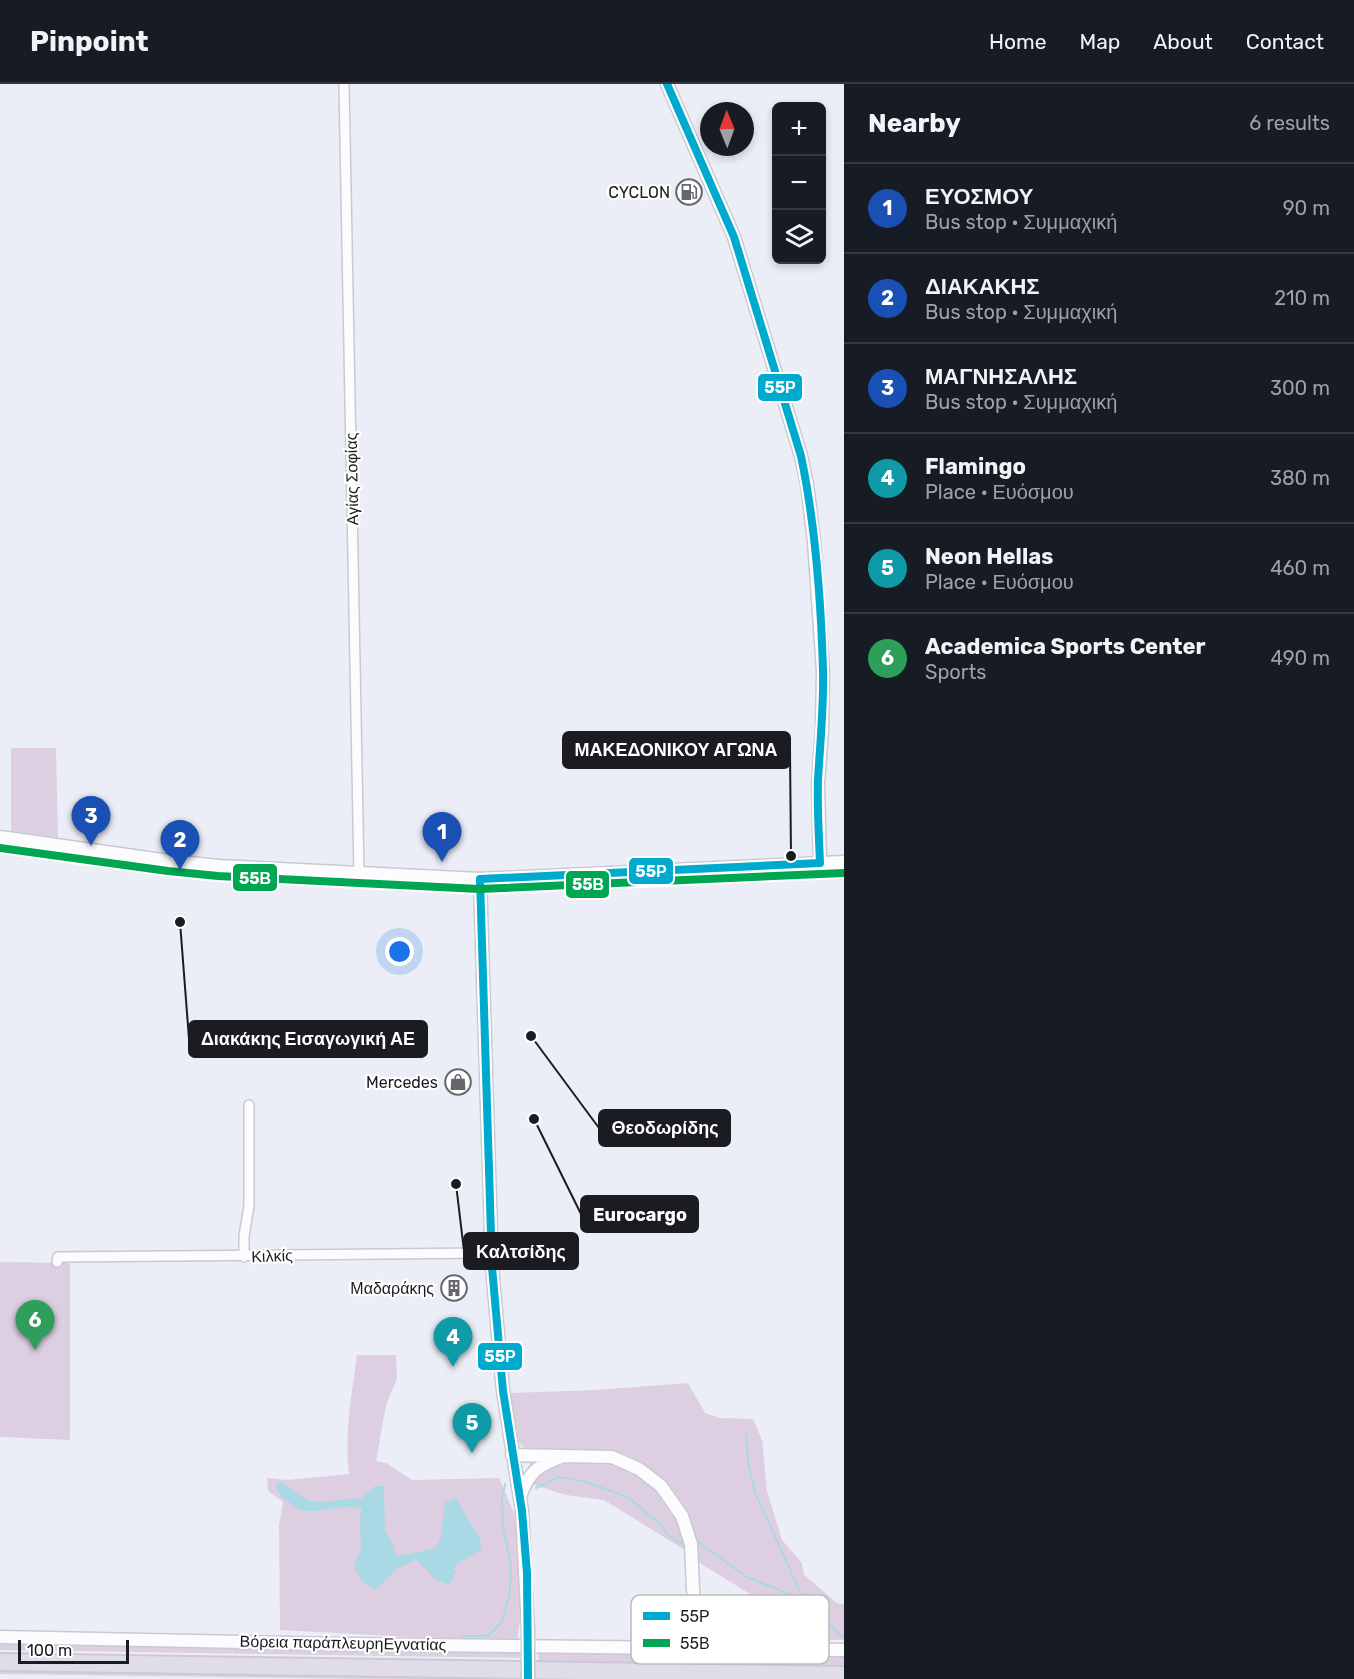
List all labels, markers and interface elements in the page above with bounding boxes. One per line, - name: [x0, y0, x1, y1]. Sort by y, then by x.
- text: Pinpoint: [30, 25, 149, 58]
- text: Home: [989, 29, 1046, 54]
- text: Map: [1079, 29, 1120, 54]
- text: About: [1153, 29, 1213, 54]
- text: Contact: [1246, 29, 1324, 54]
- north arrow: [700, 102, 754, 156]
- map controls: [772, 102, 826, 264]
- button: +: [772, 102, 826, 156]
- text: Nearby: [868, 108, 961, 139]
- text: 6 results: [1249, 111, 1330, 135]
- button: −: [772, 156, 826, 210]
- fuel station icon: CYCLON: [674, 177, 704, 207]
- place label: CYCLON: [608, 183, 670, 202]
- text: ΕΥΟΣΜΟΥ: [925, 183, 1033, 210]
- text: 1: [883, 196, 892, 220]
- text: 90 m: [1283, 196, 1330, 220]
- button: layers: [772, 210, 826, 264]
- text: Bus stop · Συμμαχική: [925, 210, 1117, 234]
- text: ΔΙΑΚΑΚΗΣ: [925, 273, 1040, 300]
- text: 2: [881, 286, 894, 310]
- text: 210 m: [1274, 286, 1330, 310]
- text: Bus stop · Συμμαχική: [925, 300, 1117, 324]
- text: ΜΑΓΝΗΣΑΛΗΣ: [925, 363, 1077, 390]
- line badge: 55Ρ: [757, 373, 803, 402]
- text: 3: [881, 376, 894, 400]
- text: 300 m: [1270, 376, 1330, 400]
- text: 55Ρ: [764, 378, 796, 397]
- text: Bus stop · Συμμαχική: [925, 390, 1117, 414]
- street label: Αγίας Σοφίας: [342, 432, 362, 525]
- text: Flamingo: [925, 453, 1026, 480]
- text: 4: [881, 466, 894, 490]
- text: 380 m: [1270, 466, 1330, 490]
- text: Place · Ευόσμου: [925, 480, 1074, 504]
- text: Neon Hellas: [925, 543, 1053, 570]
- text: 5: [881, 556, 894, 580]
- text: 460 m: [1270, 556, 1330, 580]
- text: Place · Ευόσμου: [925, 570, 1074, 594]
- text: Academica Sports Center: [925, 633, 1206, 660]
- text: 6: [881, 646, 894, 670]
- text: 490 m: [1271, 646, 1330, 670]
- text: Sports: [925, 660, 986, 684]
- callout: ΜΑΚΕΔΟΝΙΚΟΥ ΑΓΩΝΑ: [563, 732, 790, 768]
- text: ΜΑΚΕΔΟΝΙΚΟΥ ΑΓΩΝΑ: [574, 739, 778, 761]
- pin: 3: [72, 796, 110, 846]
- pin: 1: [422, 812, 462, 862]
- pin: 2: [160, 820, 200, 870]
- line badge: 55Ρ: [628, 857, 674, 885]
- text: 55Ρ: [635, 862, 667, 881]
- line badge: 55Β: [232, 863, 278, 892]
- text: 55Β: [239, 869, 271, 888]
- line badge: 55Β: [565, 870, 610, 899]
- text: 55Β: [572, 875, 604, 894]
- your location: [385, 937, 414, 966]
- callout: Διακάκης Εισαγωγική ΑΕ: [189, 1021, 427, 1057]
- text: Διακάκης Εισαγωγική ΑΕ: [201, 1028, 415, 1050]
- shop icon: Mercedes: [443, 1067, 473, 1097]
- place label: Mercedes: [366, 1073, 438, 1092]
- callout: Θεοδωρίδης: [599, 1110, 730, 1146]
- text: Θεοδωρίδης: [611, 1117, 719, 1139]
- callout: Eurocargo: [581, 1196, 698, 1232]
- text: Eurocargo: [593, 1204, 687, 1226]
- callout: Καλτσίδης: [464, 1233, 578, 1269]
- text: Καλτσίδης: [476, 1241, 566, 1263]
- street label: Κιλκίς: [251, 1246, 293, 1266]
- building icon: Μαδαράκης: [439, 1273, 469, 1303]
- place label: Μαδαράκης: [350, 1279, 434, 1298]
- pin: 6: [15, 1300, 54, 1350]
- pin: 4: [434, 1318, 472, 1367]
- line badge: 55Ρ: [477, 1342, 523, 1371]
- text: 55Ρ: [484, 1347, 516, 1366]
- pin: 5: [452, 1404, 492, 1453]
- legend: [631, 1595, 829, 1664]
- text: 55Ρ: [680, 1607, 710, 1626]
- street label: Βόρεια παράπλευρηΕγνατίας: [240, 1632, 447, 1654]
- text: 55Β: [680, 1634, 710, 1653]
- scale bar: [18, 1637, 129, 1664]
- text: 100 m: [27, 1641, 72, 1660]

